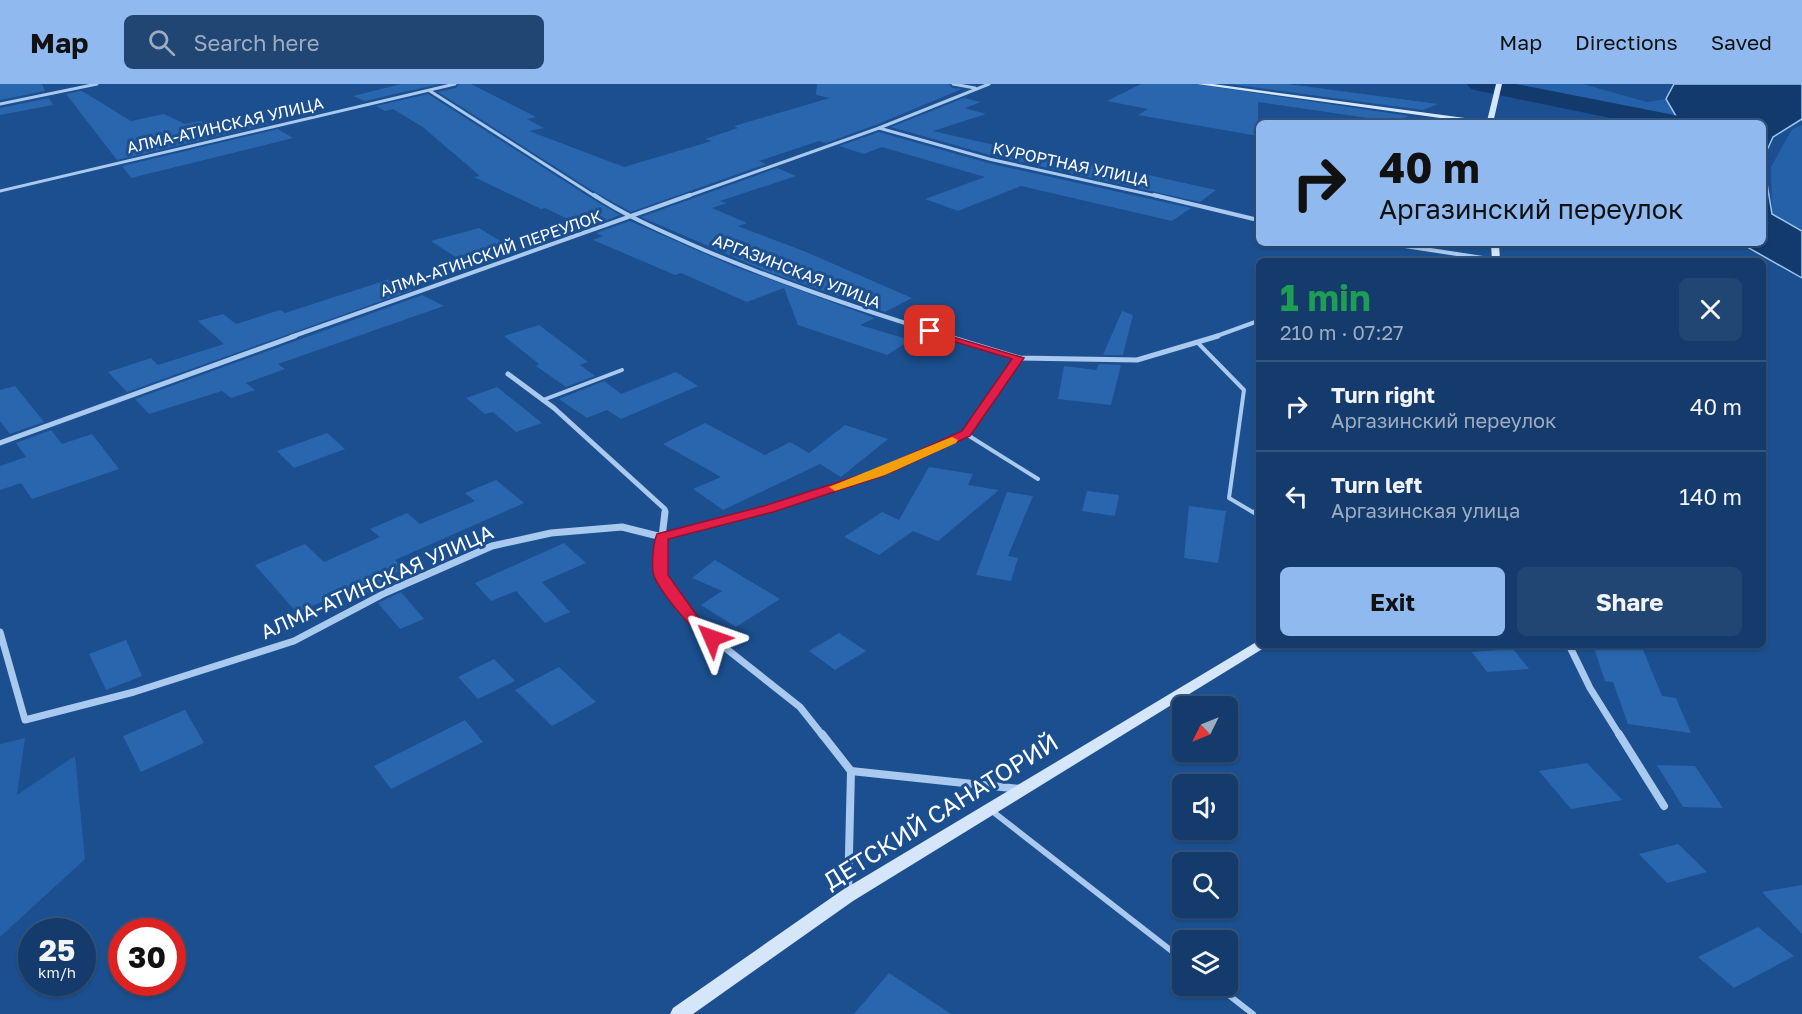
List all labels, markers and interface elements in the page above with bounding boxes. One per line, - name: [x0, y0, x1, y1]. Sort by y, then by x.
- search box: [124, 15, 544, 69]
- text: Map: [30, 26, 88, 59]
- icon: search: [145, 26, 178, 59]
- text: Search here: [193, 29, 319, 56]
- text: Map: [1499, 29, 1542, 55]
- text: Directions: [1575, 29, 1678, 55]
- text: Saved: [1711, 29, 1772, 55]
- street label: АЛМА-АТИНСКАЯ УЛИЦА: [125, 93, 326, 157]
- street label: КУРОРТНАЯ УЛИЦА: [991, 138, 1151, 190]
- text: 40 m: [1379, 142, 1480, 192]
- icon: right: [1280, 144, 1358, 222]
- text: Аргазинский переулок: [1379, 193, 1684, 225]
- street label: АЛМА-АТИНСКИЙ ПЕРЕУЛОК: [377, 206, 605, 300]
- street label: АРГАЗИНСКАЯ УЛИЦА: [710, 230, 884, 312]
- text: 1 min: [1280, 276, 1371, 319]
- button: close: [1679, 278, 1742, 341]
- pin: [904, 305, 955, 356]
- icon: arrive: [913, 314, 946, 347]
- text: 210 m · 07:27: [1280, 320, 1404, 344]
- text: Turn right: [1331, 381, 1435, 408]
- icon: right: [1280, 390, 1313, 423]
- text: 40 m: [1690, 393, 1742, 420]
- text: Аргазинский переулок: [1331, 408, 1557, 432]
- text: Turn left: [1331, 471, 1422, 498]
- icon: left: [1280, 480, 1313, 513]
- text: 140 m: [1679, 483, 1742, 510]
- text: Аргазинская улица: [1331, 498, 1520, 522]
- street label: АЛМА-АТИНСКАЯ УЛИЦА: [257, 519, 497, 643]
- button: Exit: [1280, 567, 1505, 636]
- button: Share: [1517, 567, 1742, 636]
- position arrow: [680, 606, 744, 670]
- north arrow: [1172, 696, 1238, 762]
- map controls: [1172, 696, 1238, 996]
- street label: ДЕТСКИЙ САНАТОРИЙ: [818, 727, 1063, 895]
- button: sound: [1172, 774, 1238, 840]
- button: search: [1172, 852, 1238, 918]
- speed limit sign: 30: [108, 918, 186, 996]
- button: layers: [1172, 930, 1238, 996]
- text: 25: [39, 932, 75, 968]
- text: km/h: [38, 963, 76, 981]

